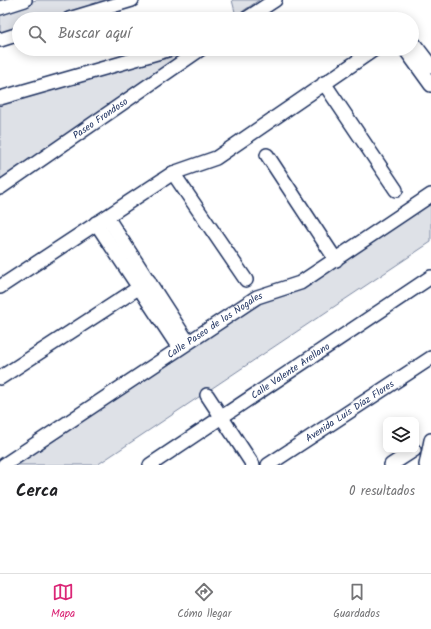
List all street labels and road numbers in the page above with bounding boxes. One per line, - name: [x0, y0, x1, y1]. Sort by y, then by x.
- street label: Paseo Frondoso: [69, 94, 132, 143]
- street label: Calle Paseo de los Nogales: [164, 287, 265, 363]
- street label: Calle Valente Arellano: [248, 338, 334, 403]
- street label: Avenida Luis Díaz Flores: [302, 376, 398, 446]

